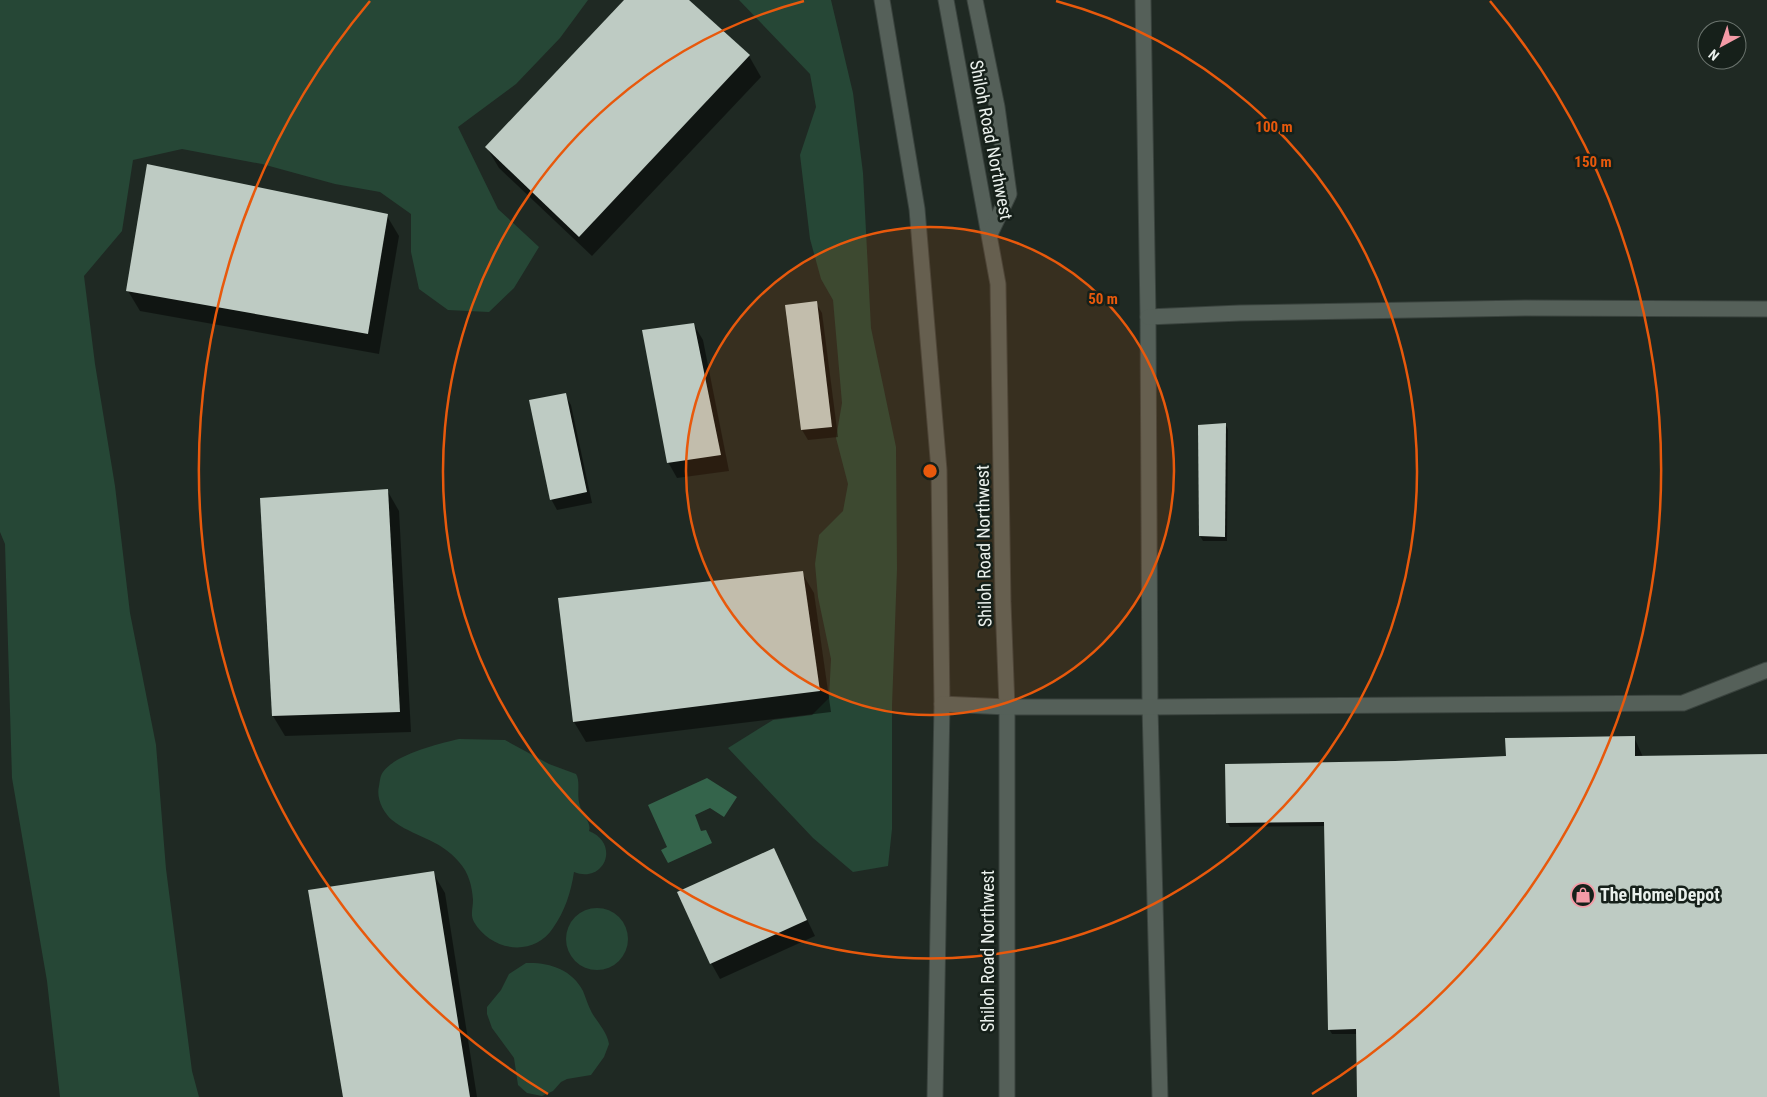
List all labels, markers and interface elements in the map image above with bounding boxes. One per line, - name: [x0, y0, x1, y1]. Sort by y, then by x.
- north arrow: [1697, 20, 1747, 70]
- text: N: [1705, 46, 1722, 64]
- street label: Shiloh Road Northwest: [966, 58, 1017, 222]
- text: 100 m: [1255, 118, 1293, 136]
- text: 150 m: [1574, 153, 1612, 171]
- text: 50 m: [1088, 290, 1118, 308]
- centre of rings: [921, 462, 939, 480]
- street label: Shiloh Road Northwest: [972, 465, 995, 627]
- street label: Shiloh Road Northwest: [977, 870, 998, 1032]
- shop icon: The Home Depot: [1570, 882, 1596, 908]
- place label: The Home Depot: [1600, 884, 1720, 905]

